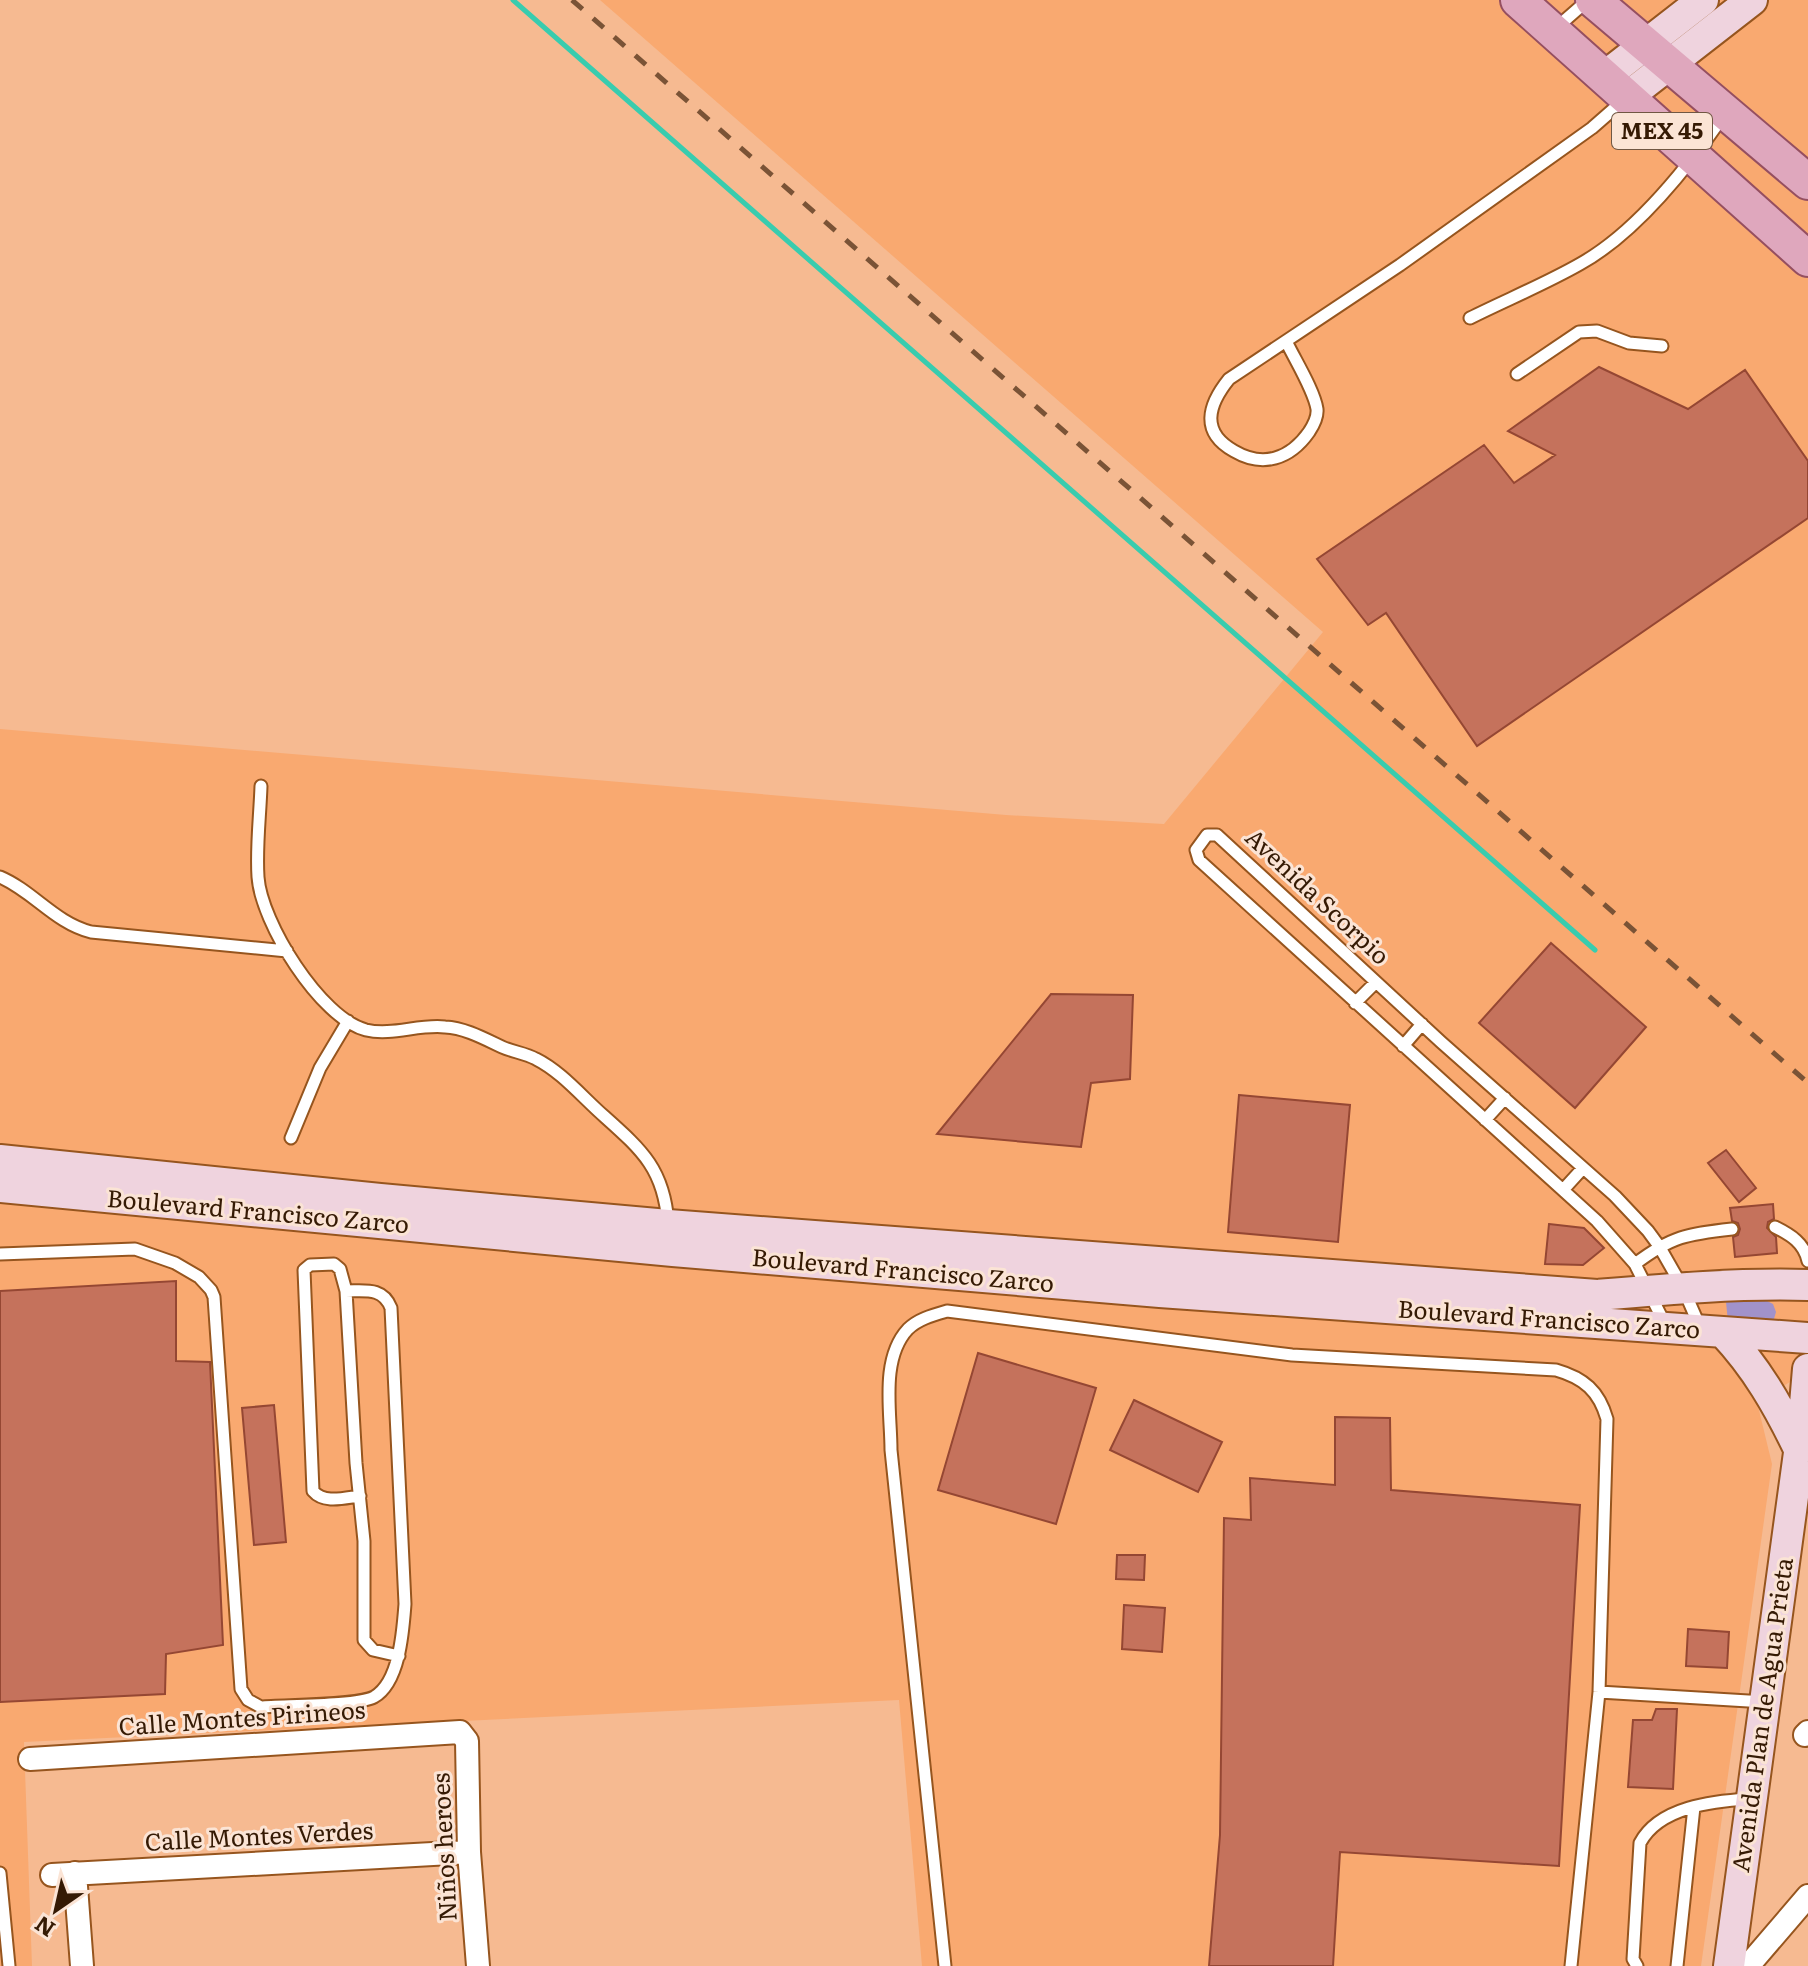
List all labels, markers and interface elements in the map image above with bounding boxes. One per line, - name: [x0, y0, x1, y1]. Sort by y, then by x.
- road number: MEX 45: [1612, 113, 1712, 149]
- street label: Avenida Scorpio: [1239, 819, 1399, 971]
- street label: Boulevard Francisco Zarco: [106, 1179, 411, 1240]
- street label: Boulevard Francisco Zarco: [751, 1238, 1056, 1299]
- street label: Boulevard Francisco Zarco: [1397, 1289, 1702, 1346]
- street label: Avenida Plan de Agua Prieta: [1721, 1555, 1800, 1874]
- street label: Calle Montes Pirineos: [117, 1690, 366, 1743]
- street label: Niños heroes: [421, 1772, 464, 1922]
- street label: Calle Montes Verdes: [144, 1811, 374, 1858]
- north arrow: [16, 1870, 96, 1950]
- text: N: [27, 1909, 61, 1947]

